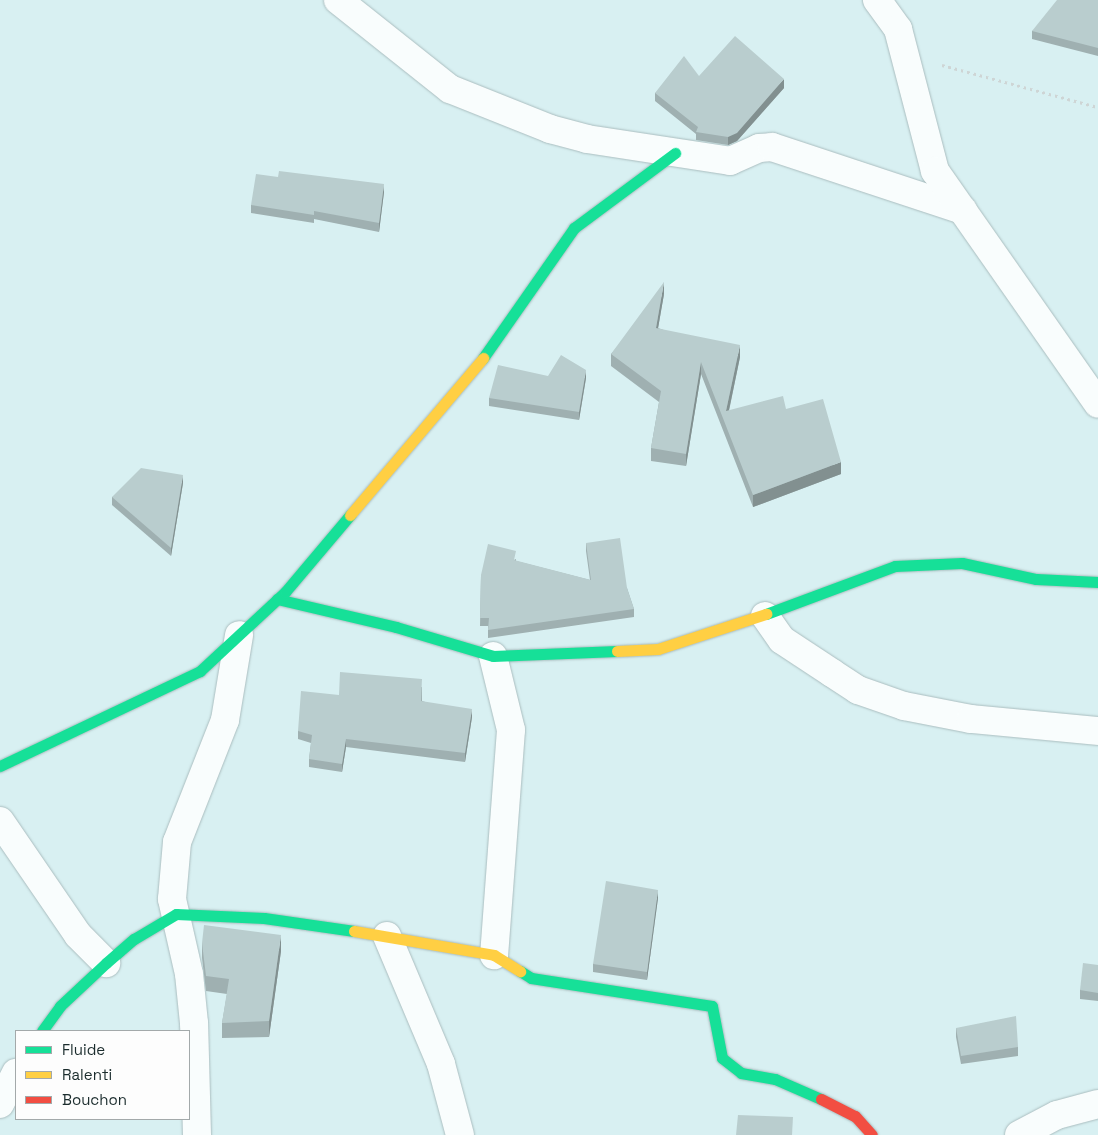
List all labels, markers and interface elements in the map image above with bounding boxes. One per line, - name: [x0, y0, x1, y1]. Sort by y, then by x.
- legend: [15, 1030, 190, 1120]
- text: Fluide: [62, 1040, 105, 1059]
- text: Ralenti: [62, 1065, 112, 1084]
- text: Bouchon: [62, 1090, 127, 1109]

